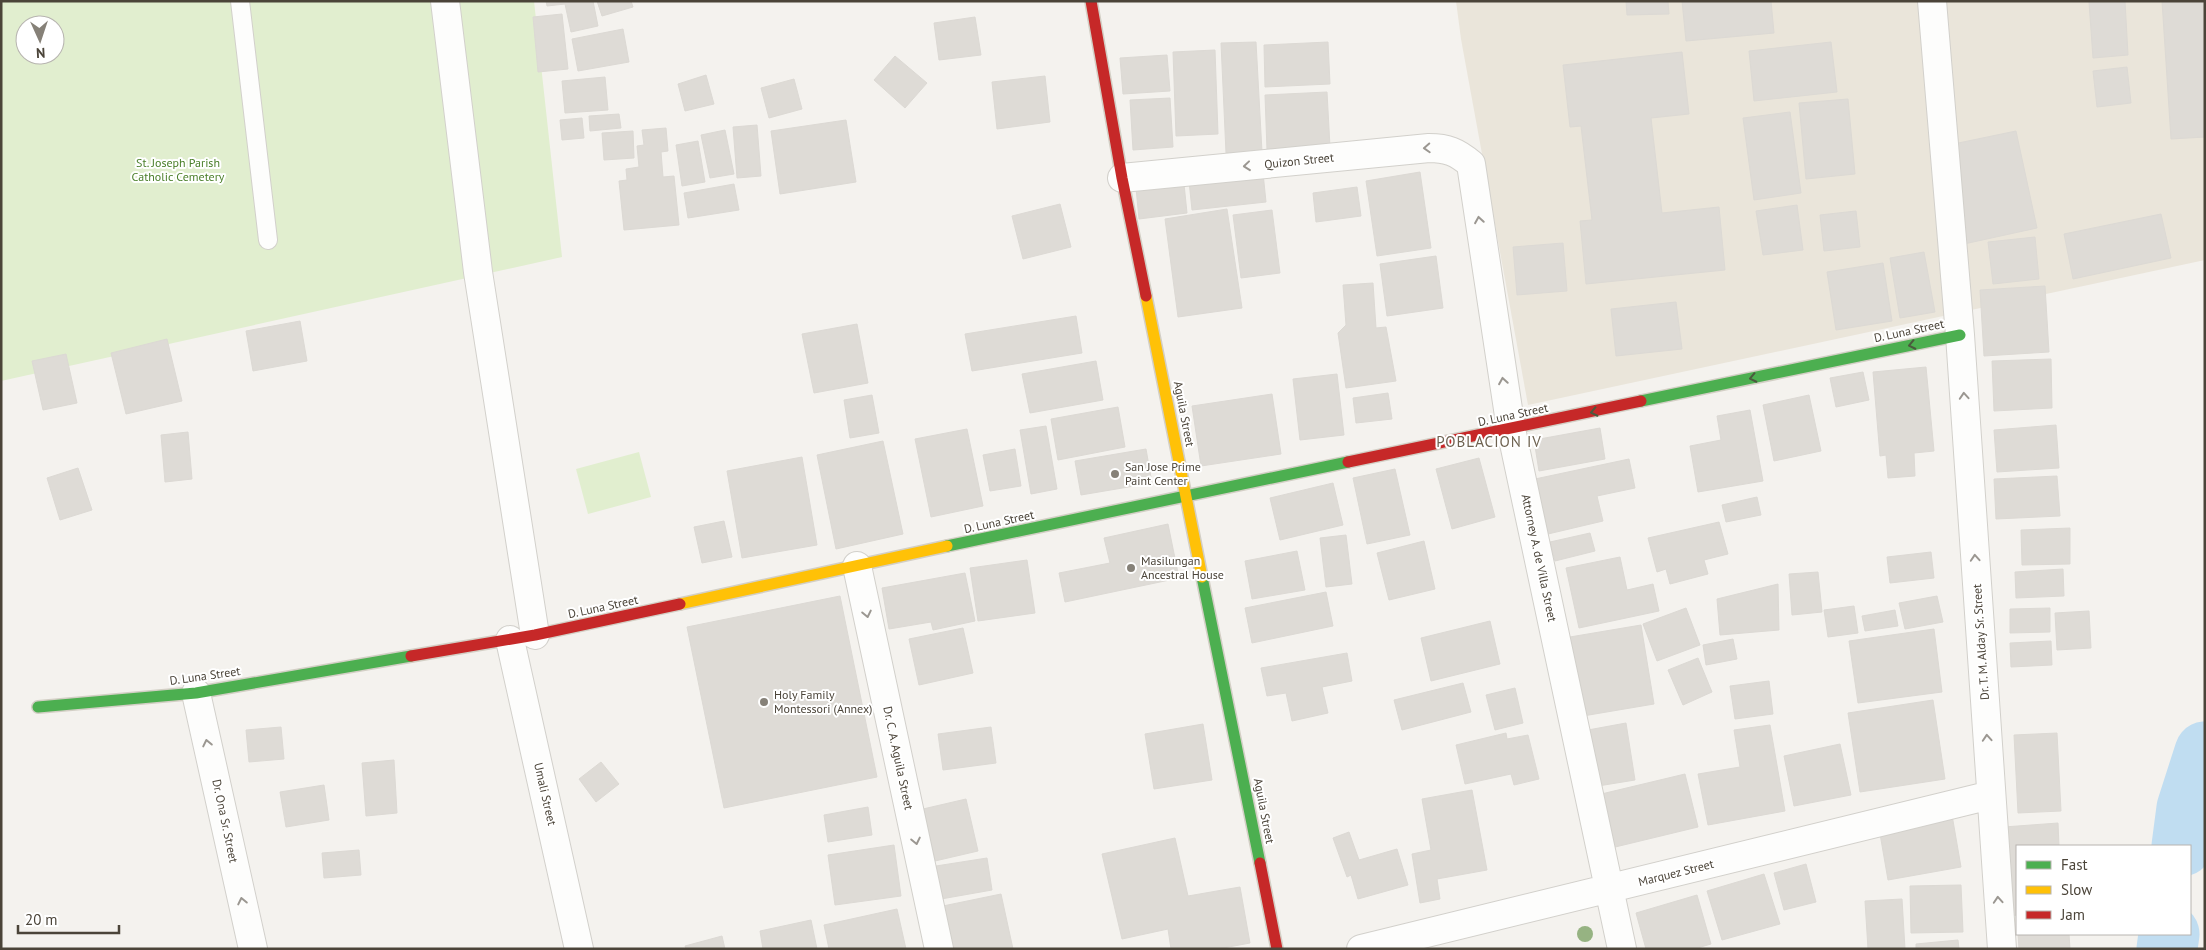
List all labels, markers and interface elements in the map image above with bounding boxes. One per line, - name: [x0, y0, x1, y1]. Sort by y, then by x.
- north arrow: [15, 15, 65, 65]
- text: N: [36, 44, 46, 62]
- one-way arrow: [1422, 143, 1430, 154]
- street label: Quizon Street: [1263, 149, 1335, 172]
- park label: St. Joseph Parish Catholic Cemetery: [132, 155, 225, 184]
- one-way arrow: [1243, 160, 1251, 171]
- one-way arrow: [1474, 216, 1485, 224]
- street label: D. Luna Street: [1873, 316, 1945, 345]
- one-way arrow: [1908, 339, 1917, 349]
- one-way arrow: [1749, 372, 1758, 383]
- one-way arrow: [1499, 377, 1509, 385]
- street label: Aguila Street: [1171, 380, 1198, 448]
- one-way arrow: [1959, 392, 1970, 400]
- street label: D. Luna Street: [1477, 400, 1549, 429]
- one-way arrow: [1590, 406, 1599, 416]
- district label: POBLACION IV: [1436, 432, 1542, 451]
- place label: San Jose Prime Paint Center: [1125, 459, 1201, 488]
- marker: San Jose Prime Paint Center: [1109, 468, 1121, 480]
- street label: Attorney A. de Villa Street: [1519, 493, 1560, 623]
- street label: D. Luna Street: [963, 507, 1035, 536]
- place label: Masilungan Ancestral House: [1141, 553, 1224, 582]
- one-way arrow: [1970, 554, 1981, 562]
- marker: Masilungan Ancestral House: [1125, 562, 1137, 574]
- street label: Dr. T. M. Alday Sr. Street: [1969, 583, 1992, 701]
- street label: D. Luna Street: [567, 592, 639, 621]
- one-way arrow: [861, 610, 872, 619]
- street label: D. Luna Street: [169, 663, 241, 688]
- place label: Holy Family Montessori (Annex): [774, 687, 872, 716]
- marker: Holy Family Montessori (Annex): [758, 696, 770, 708]
- street label: Dr. C. A. Aguila Street: [880, 705, 917, 811]
- one-way arrow: [1982, 734, 1993, 742]
- one-way arrow: [202, 738, 213, 747]
- street label: Umali Street: [531, 761, 560, 827]
- street label: Aguila Street: [1251, 777, 1278, 845]
- street label: Dr. Ona Sr. Street: [209, 778, 242, 864]
- one-way arrow: [910, 837, 921, 846]
- legend: [2016, 845, 2191, 935]
- text: Fast: [2061, 855, 2088, 874]
- street label: Marquez Street: [1637, 856, 1715, 889]
- text: Slow: [2061, 880, 2092, 899]
- one-way arrow: [1993, 896, 2004, 904]
- one-way arrow: [238, 897, 248, 906]
- scale bar: [18, 902, 119, 934]
- text: Jam: [2060, 905, 2085, 924]
- text: 20 m: [25, 910, 58, 929]

